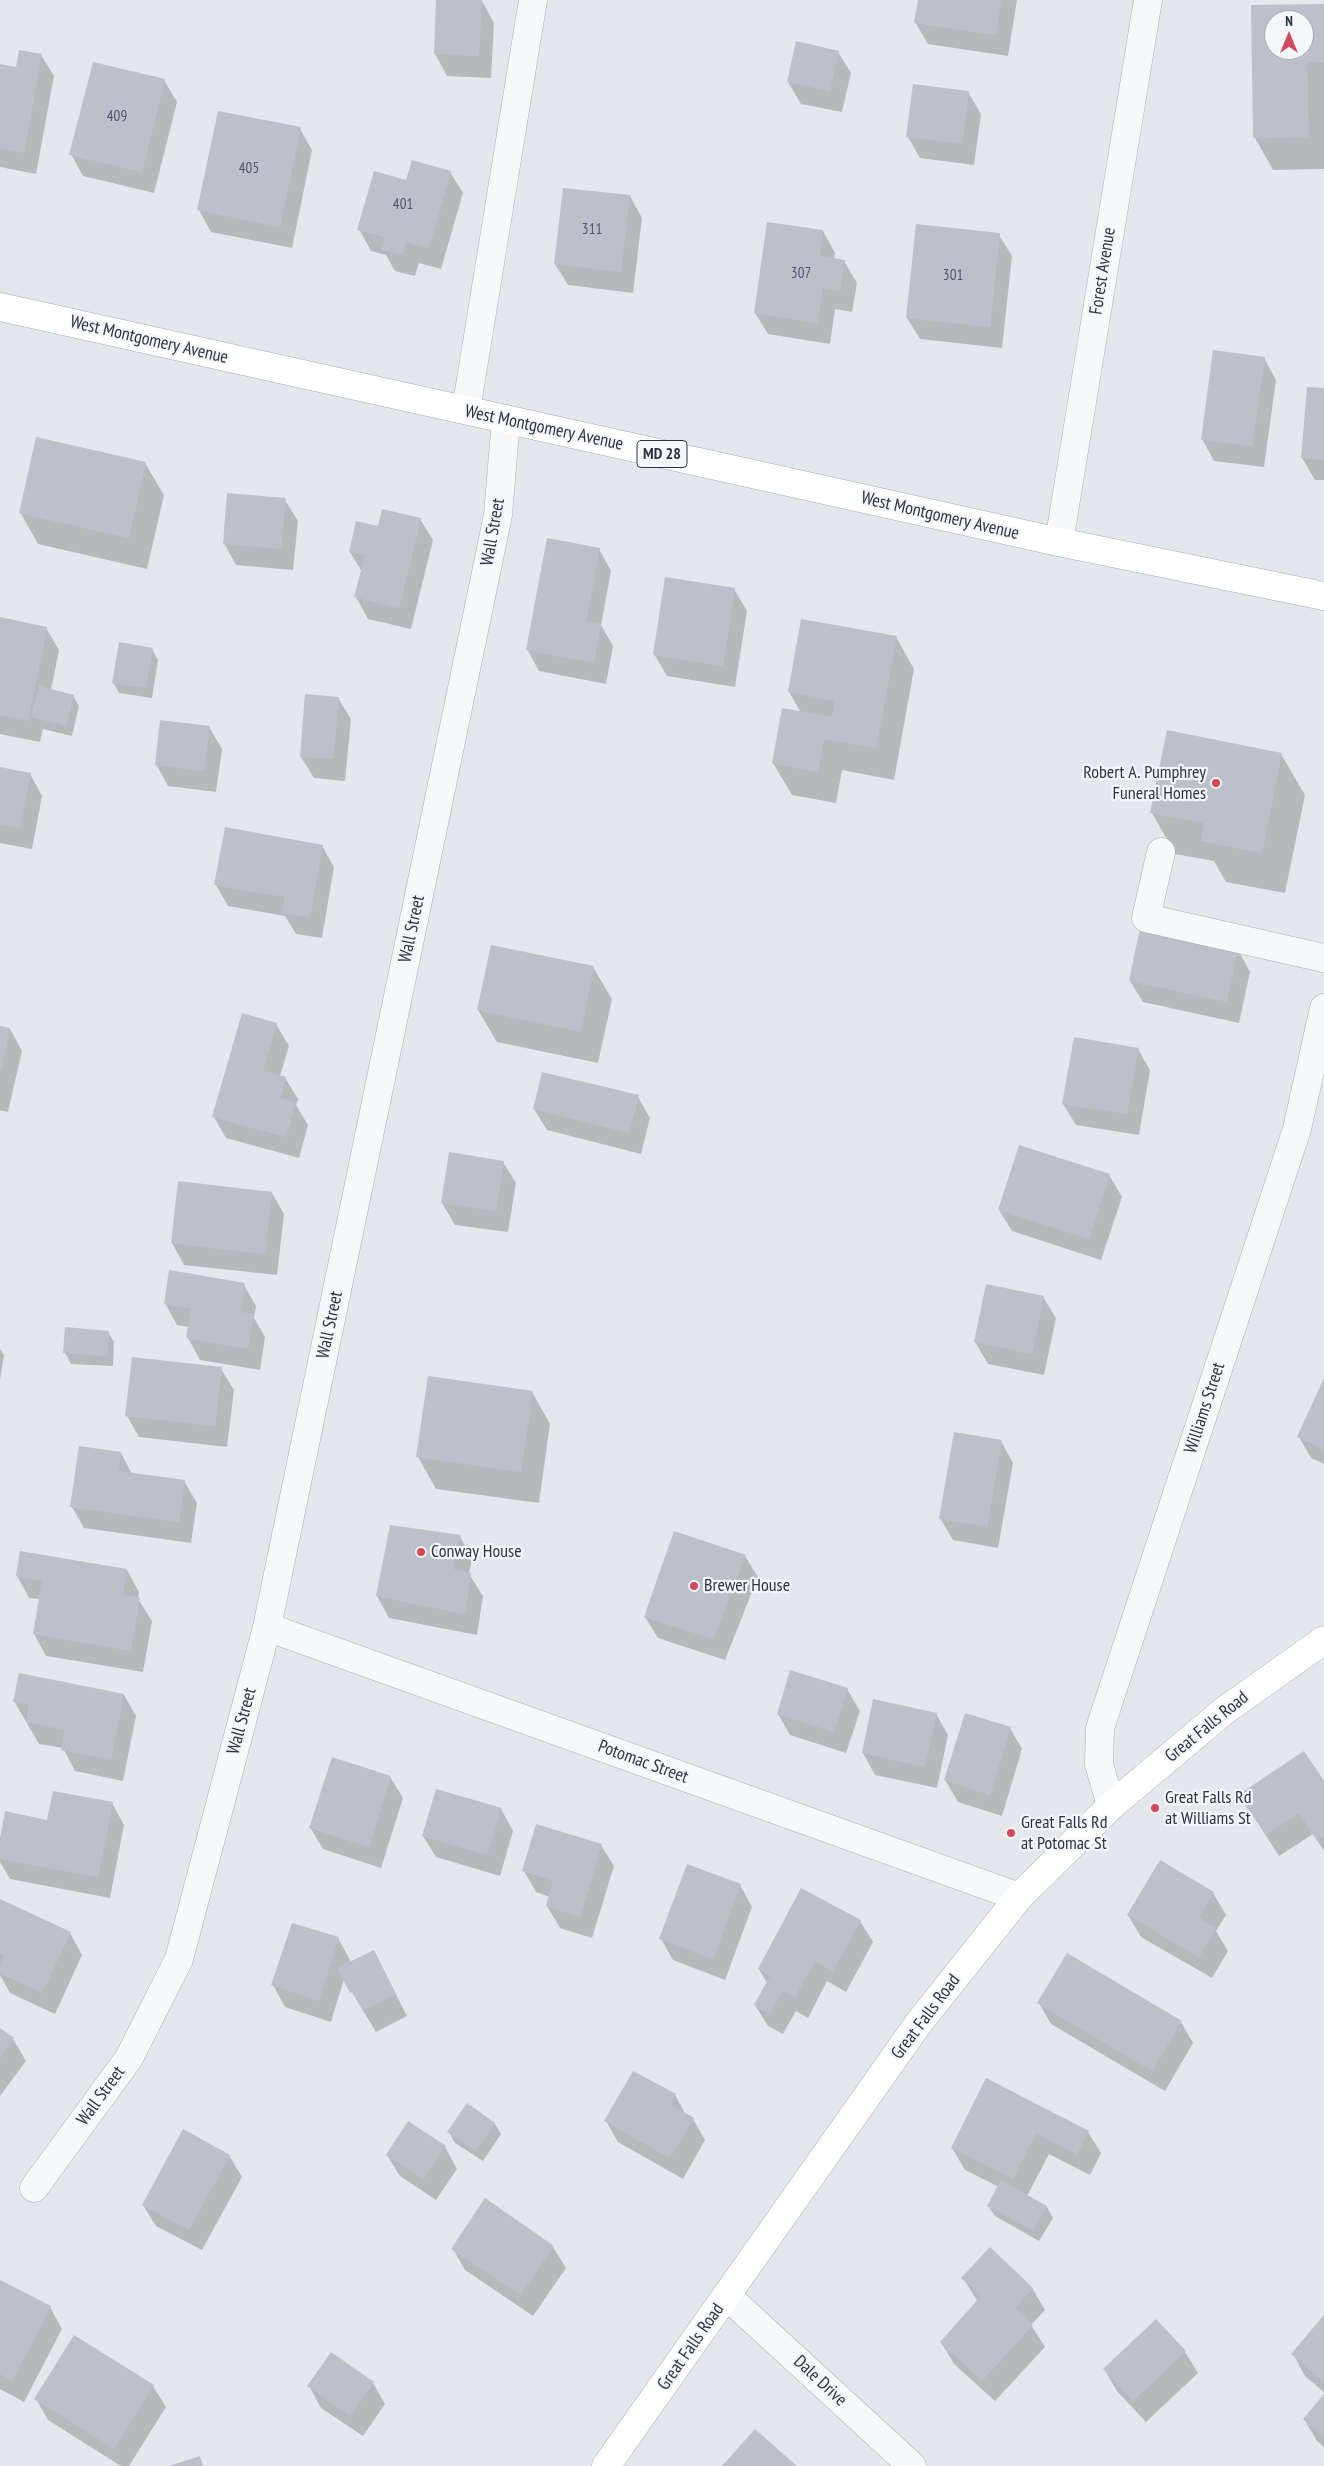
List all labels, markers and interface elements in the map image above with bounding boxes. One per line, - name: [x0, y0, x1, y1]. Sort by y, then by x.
- north arrow: [1264, 10, 1314, 60]
- text: N: [1285, 12, 1293, 30]
- house number: 409: [107, 108, 127, 126]
- house number: 405: [239, 160, 259, 178]
- house number: 401: [393, 196, 413, 214]
- house number: 311: [582, 221, 602, 239]
- street label: Forest Avenue: [1085, 226, 1121, 316]
- house number: 307: [791, 265, 811, 283]
- house number: 301: [943, 267, 963, 285]
- street label: West Montgomery Avenue: [68, 311, 230, 369]
- street label: West Montgomery Avenue: [463, 401, 625, 455]
- road number: MD 28: [637, 440, 687, 468]
- street label: West Montgomery Avenue: [859, 487, 1021, 545]
- street label: Wall Street: [476, 497, 510, 567]
- place label: Robert A. Pumphrey Funeral Homes: [1083, 762, 1206, 804]
- marker: Robert A. Pumphrey Funeral Homes: [1210, 777, 1222, 789]
- street label: Wall Street: [394, 893, 430, 965]
- street label: Wall Street: [312, 1289, 348, 1361]
- street label: Williams Street: [1180, 1360, 1230, 1456]
- place label: Conway House: [431, 1541, 522, 1563]
- marker: Conway House: [415, 1546, 427, 1558]
- place label: Brewer House: [704, 1575, 790, 1597]
- marker: Brewer House: [688, 1580, 700, 1592]
- street label: Wall Street: [223, 1685, 261, 1757]
- street label: Great Falls Road: [1161, 1687, 1253, 1767]
- street label: Potomac Street: [595, 1736, 691, 1788]
- place label: Great Falls Rd at Williams St: [1165, 1787, 1252, 1830]
- marker: Great Falls Rd at Williams St: [1149, 1802, 1161, 1814]
- place label: Great Falls Rd at Potomac St: [1021, 1812, 1108, 1855]
- marker: Great Falls Rd at Potomac St: [1005, 1827, 1017, 1839]
- street label: Great Falls Road: [887, 1970, 965, 2064]
- street label: Wall Street: [72, 2062, 130, 2130]
- street label: Great Falls Road: [653, 2300, 729, 2394]
- street label: Dale Drive: [789, 2351, 851, 2411]

